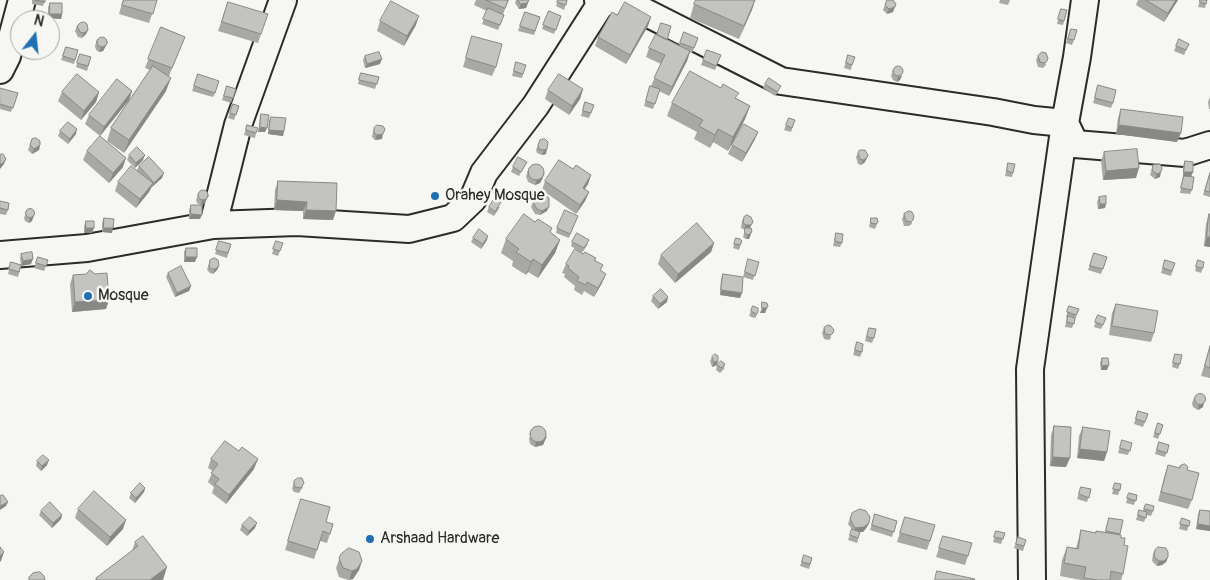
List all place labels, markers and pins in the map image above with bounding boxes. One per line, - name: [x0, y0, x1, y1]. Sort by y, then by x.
- place label: Orahey Mosque: [445, 186, 545, 206]
- marker: Orahey Mosque: [429, 190, 441, 202]
- place label: Mosque: [98, 286, 149, 306]
- marker: Mosque: [82, 290, 94, 302]
- place label: Arshaad Hardware: [380, 529, 499, 549]
- marker: Arshaad Hardware: [364, 533, 376, 545]

